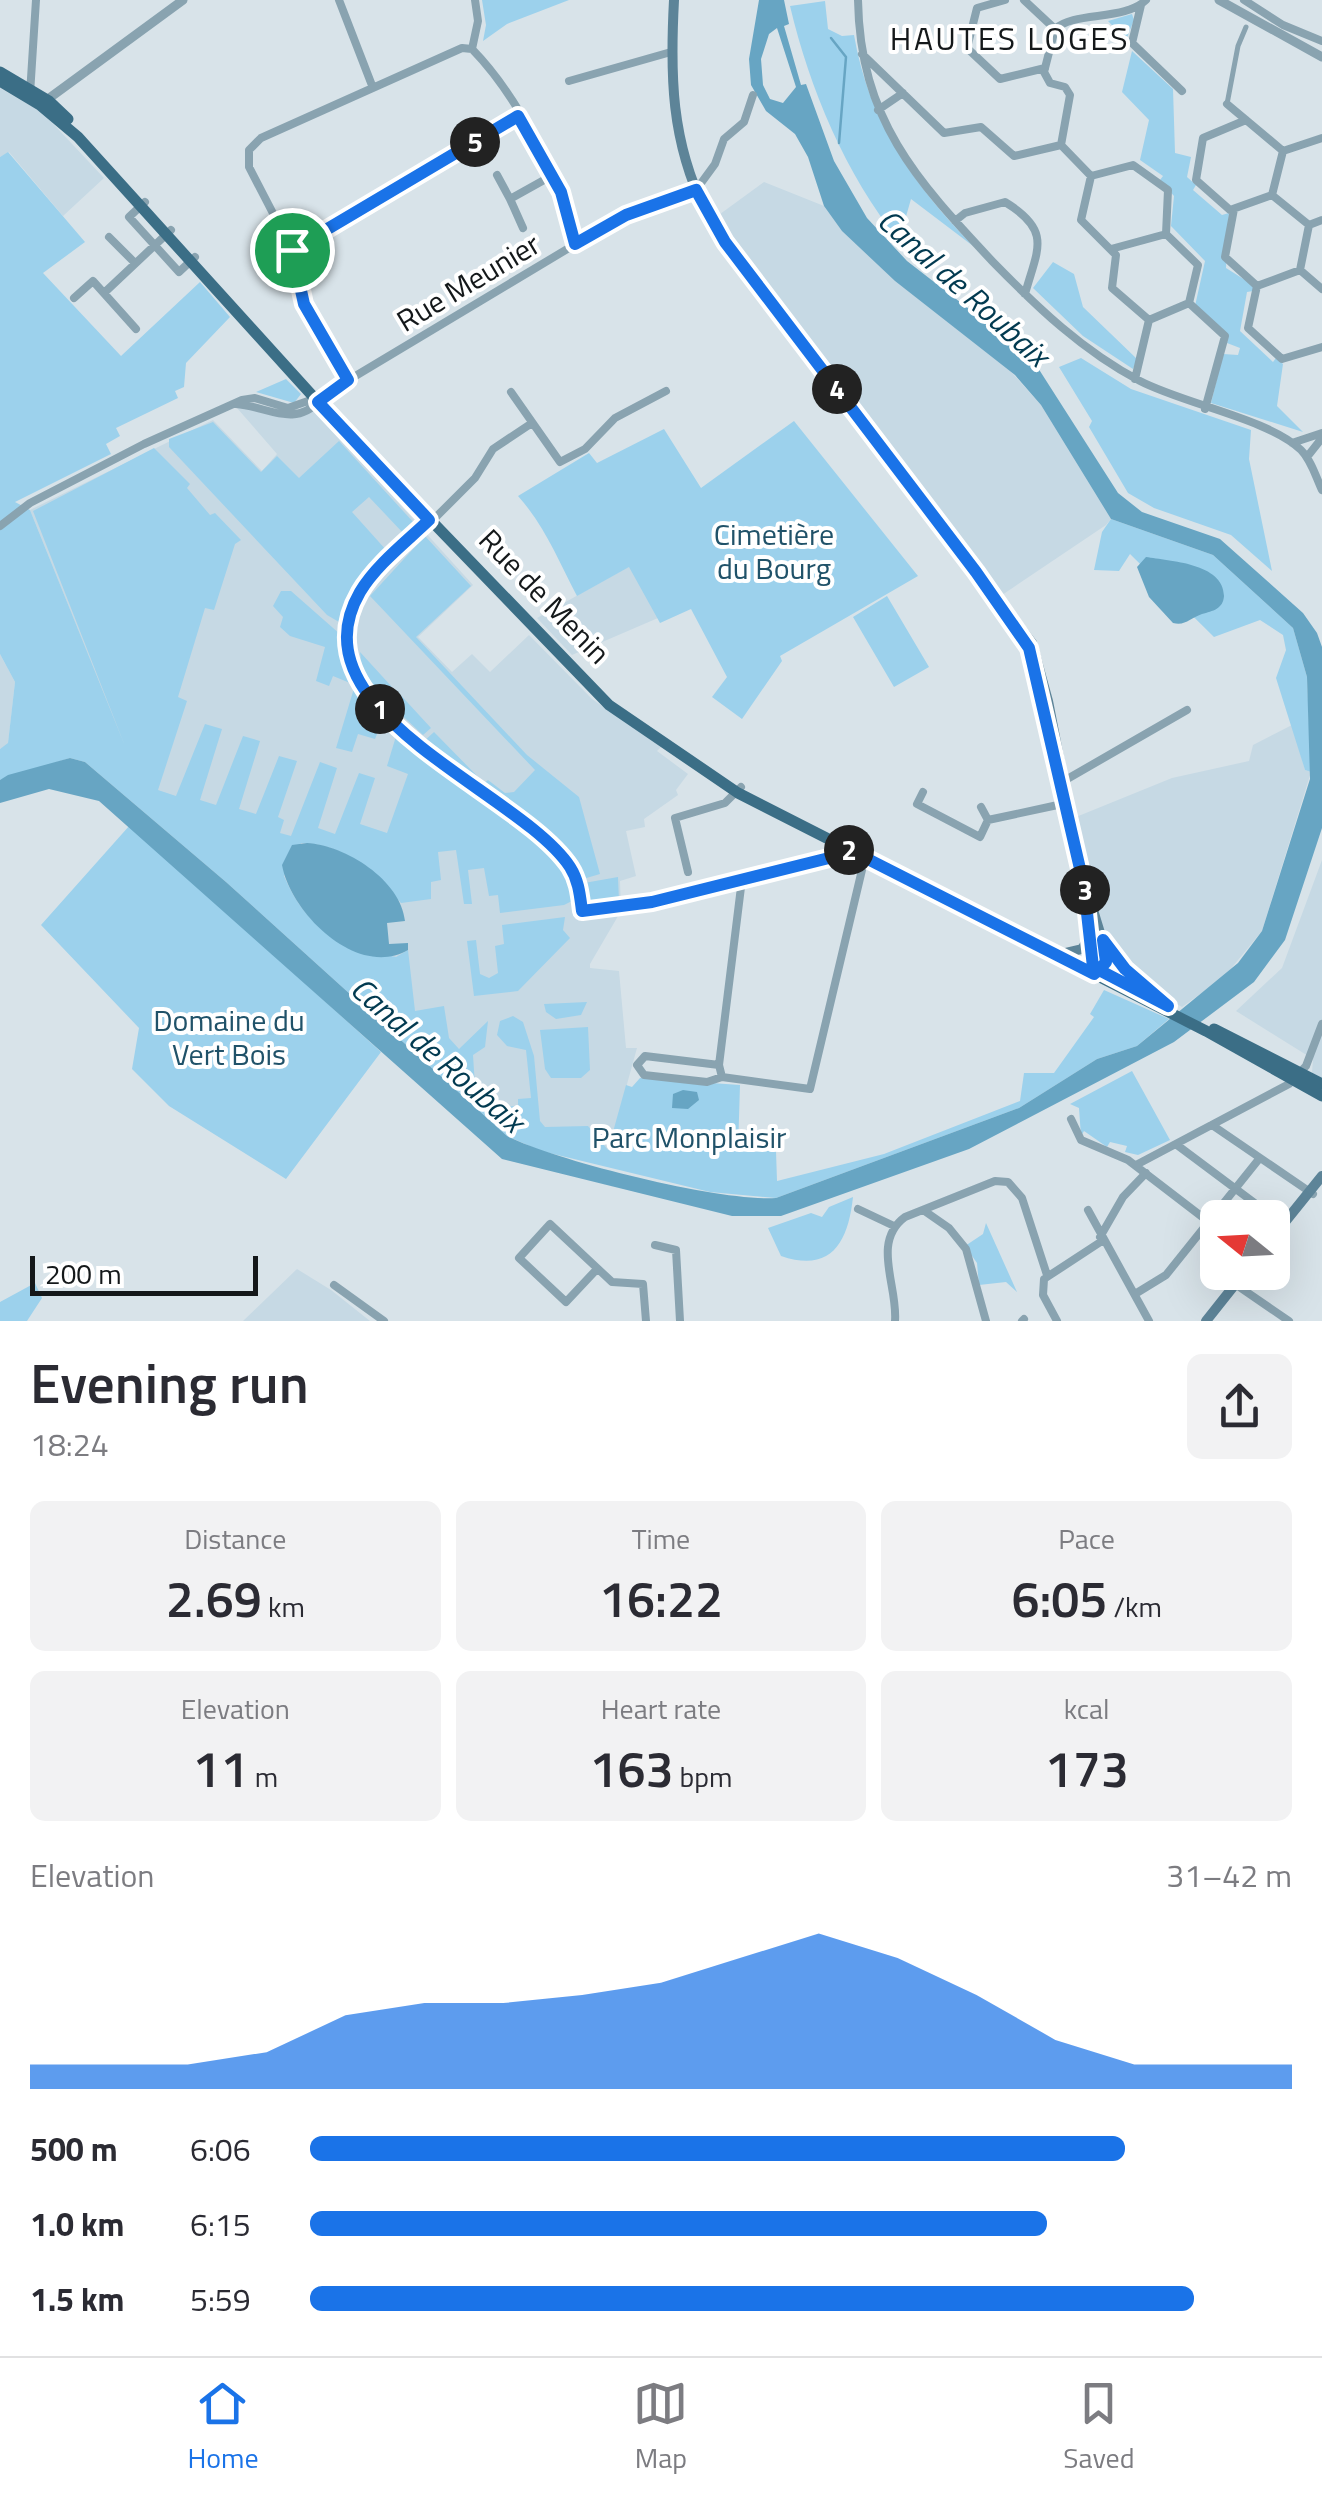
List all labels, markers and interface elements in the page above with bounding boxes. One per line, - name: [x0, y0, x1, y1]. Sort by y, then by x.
- district label: HAUTES LOGES: [890, 14, 1130, 62]
- pin: 5: [450, 117, 500, 167]
- text: 5: [467, 120, 483, 163]
- water label: Canal de Roubaix: [867, 197, 1063, 380]
- pin: [250, 208, 335, 293]
- street label: Rue Meunier: [387, 221, 549, 343]
- icon: arrive: [265, 223, 320, 278]
- pin: 4: [812, 364, 862, 414]
- text: 4: [829, 367, 845, 410]
- park label: Cimetière du Bourg: [714, 511, 834, 591]
- street label: Rue de Menin: [468, 518, 622, 674]
- pin: 1: [355, 684, 405, 734]
- text: 1: [372, 687, 388, 730]
- pin: 2: [824, 825, 874, 875]
- text: 2: [841, 828, 857, 871]
- pin: 3: [1060, 865, 1110, 915]
- text: 3: [1077, 868, 1093, 911]
- water label: Canal de Roubaix: [340, 965, 538, 1146]
- park label: Domaine du Vert Bois: [153, 997, 305, 1077]
- park label: Parc Monplaisir: [592, 1114, 786, 1160]
- north arrow: [1200, 1200, 1290, 1290]
- map controls: [1200, 1200, 1290, 1290]
- scale bar: [30, 1251, 258, 1296]
- text: 200 m: [45, 1252, 122, 1295]
- text: Evening run: [30, 1341, 309, 1424]
- button: share: [1187, 1354, 1292, 1459]
- text: 18:24: [30, 1420, 109, 1468]
- text: Distance: [184, 1517, 286, 1560]
- text: Time: [632, 1517, 690, 1560]
- text: Pace: [1058, 1517, 1115, 1560]
- text: 2.69: [166, 1560, 262, 1636]
- text: 16:22: [599, 1560, 723, 1636]
- text: 6:05: [1011, 1560, 1107, 1636]
- text: km: [262, 1585, 305, 1628]
- text: /km: [1107, 1585, 1162, 1628]
- text: Elevation: [181, 1687, 290, 1730]
- text: Heart rate: [601, 1687, 721, 1730]
- text: kcal: [1064, 1687, 1110, 1730]
- text: 11: [193, 1730, 249, 1806]
- text: 163: [589, 1730, 673, 1806]
- text: 173: [1045, 1730, 1129, 1806]
- text: m: [249, 1755, 278, 1798]
- text: bpm: [673, 1755, 733, 1798]
- text: Elevation: [30, 1851, 154, 1899]
- text: 31–42 m: [1166, 1851, 1292, 1899]
- text: 500 m: [30, 2125, 118, 2173]
- text: 6:06: [190, 2125, 251, 2173]
- text: 1.0 km: [30, 2200, 124, 2248]
- text: 6:15: [190, 2200, 251, 2248]
- text: 1.5 km: [30, 2275, 124, 2323]
- text: 5:59: [190, 2275, 251, 2323]
- tab: Home: [187, 2376, 259, 2479]
- tab: Map: [633, 2376, 688, 2479]
- tab: Saved: [1063, 2376, 1135, 2479]

